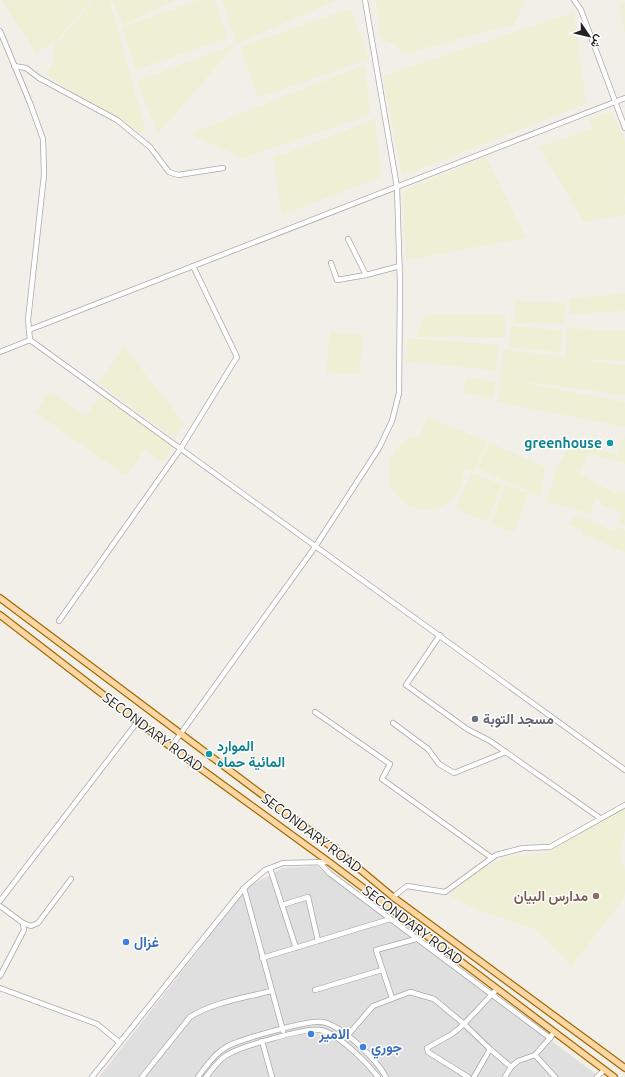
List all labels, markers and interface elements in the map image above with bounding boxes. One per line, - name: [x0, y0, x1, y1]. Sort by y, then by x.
- north arrow: [569, 16, 609, 56]
- text: ش: [588, 32, 606, 51]
- place label: greenhouse: [524, 435, 602, 451]
- marker: greenhouse: [605, 438, 615, 448]
- street label: SECONDARY ROAD: [100, 689, 206, 775]
- place label: مسجد التوبة: [483, 711, 554, 728]
- marker: مسجد التوبة: [470, 714, 480, 724]
- place label: الموارد المائية حماه: [217, 738, 285, 771]
- marker: الموارد المائية حماه: [204, 749, 214, 759]
- street label: SECONDARY ROAD: [259, 790, 365, 876]
- street label: SECONDARY ROAD: [360, 882, 466, 968]
- place label: مدارس البيان: [514, 888, 588, 905]
- marker: مدارس البيان: [591, 891, 601, 901]
- place label: غزال: [134, 934, 159, 951]
- marker: غزال: [121, 937, 131, 947]
- place label: الامير: [318, 1026, 350, 1043]
- marker: الامير: [306, 1029, 316, 1039]
- place label: جوري: [371, 1039, 403, 1059]
- marker: جوري: [358, 1042, 368, 1052]

